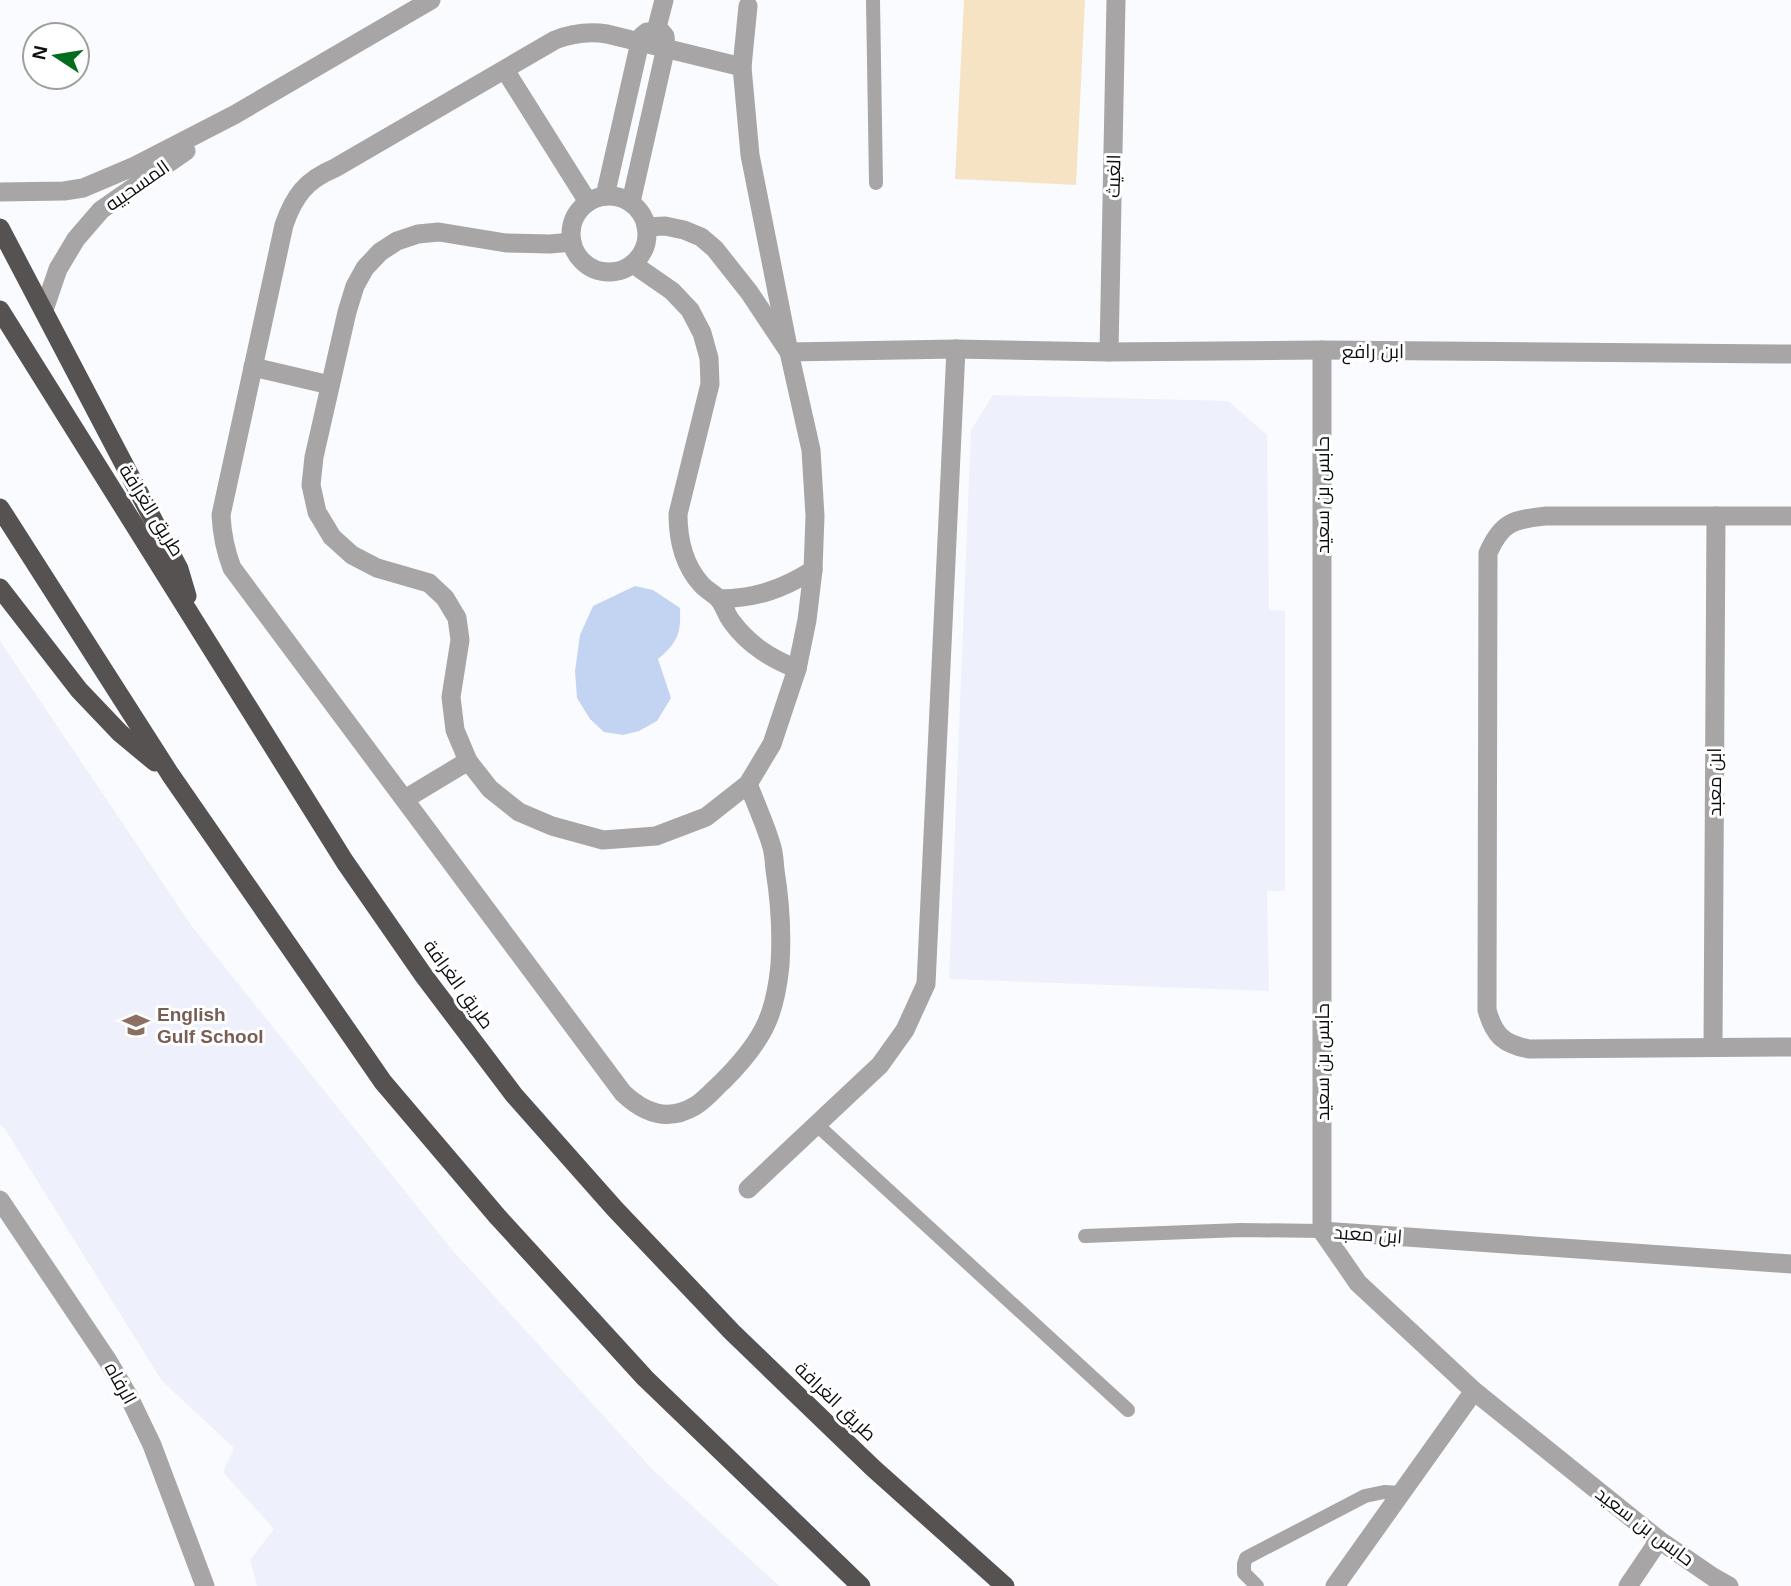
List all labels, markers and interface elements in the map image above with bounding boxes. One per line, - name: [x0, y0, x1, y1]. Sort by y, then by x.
- north arrow: [21, 21, 91, 91]
- text: N: [28, 44, 52, 61]
- street label: الغيث: [1103, 154, 1124, 198]
- street label: المسحبيه: [101, 156, 173, 215]
- street label: ابن رافع: [1342, 341, 1404, 365]
- street label: حابس بن سعيد: [1312, 436, 1334, 554]
- street label: طريق الغرافة: [113, 460, 188, 561]
- street label: ابن معبد: [1704, 748, 1726, 816]
- street label: طريق الغرافة: [418, 936, 498, 1034]
- street label: حابس بن سعيد: [1312, 1003, 1334, 1121]
- place label: English Gulf School: [157, 1004, 264, 1047]
- school or university icon: English Gulf School: [121, 1010, 151, 1040]
- street label: ابن معبد: [1333, 1222, 1403, 1248]
- street label: طريق الغرافة: [789, 1358, 881, 1447]
- street label: الرفاه: [100, 1359, 140, 1408]
- street label: حابس بن سعيد: [1591, 1483, 1698, 1571]

